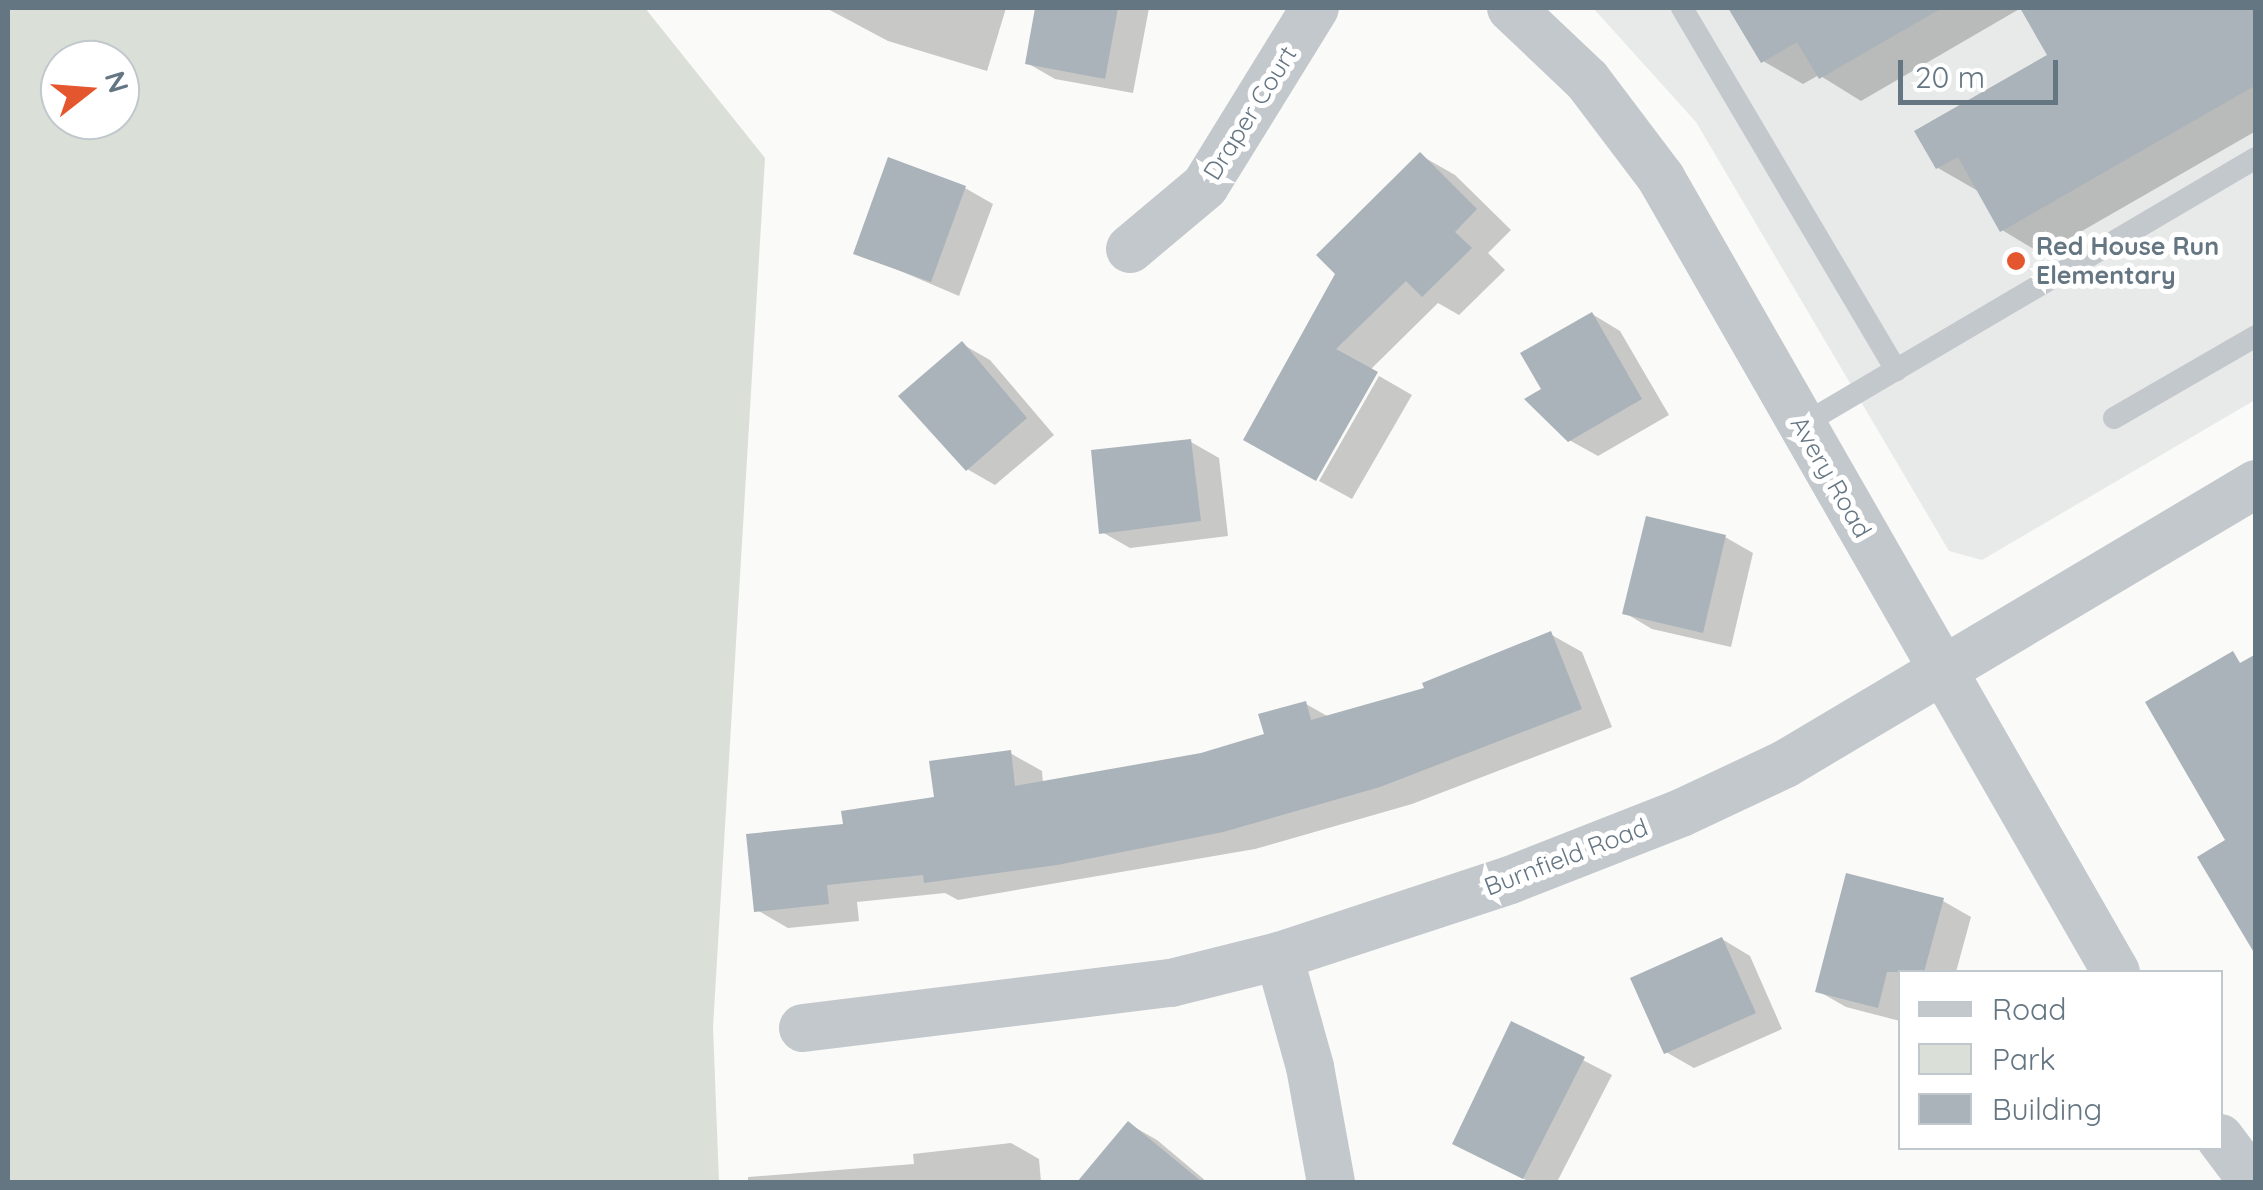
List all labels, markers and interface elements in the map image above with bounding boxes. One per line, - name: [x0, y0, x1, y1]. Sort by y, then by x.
- north arrow: [40, 40, 140, 140]
- scale bar: [1903, 40, 2063, 102]
- street label: Draper Court: [1197, 41, 1303, 185]
- text: 20 m: [1915, 58, 1985, 96]
- text: N: [98, 67, 137, 97]
- place label: Red House Run Elementary: [2036, 232, 2219, 291]
- marker: Red House Run Elementary: [2005, 250, 2027, 272]
- street label: Avery Road: [1784, 411, 1878, 543]
- street label: Burnfield Road: [1480, 812, 1652, 902]
- legend: [1898, 970, 2223, 1150]
- text: Road: [1992, 990, 2066, 1028]
- text: Park: [1992, 1040, 2056, 1078]
- text: Building: [1992, 1090, 2102, 1128]

